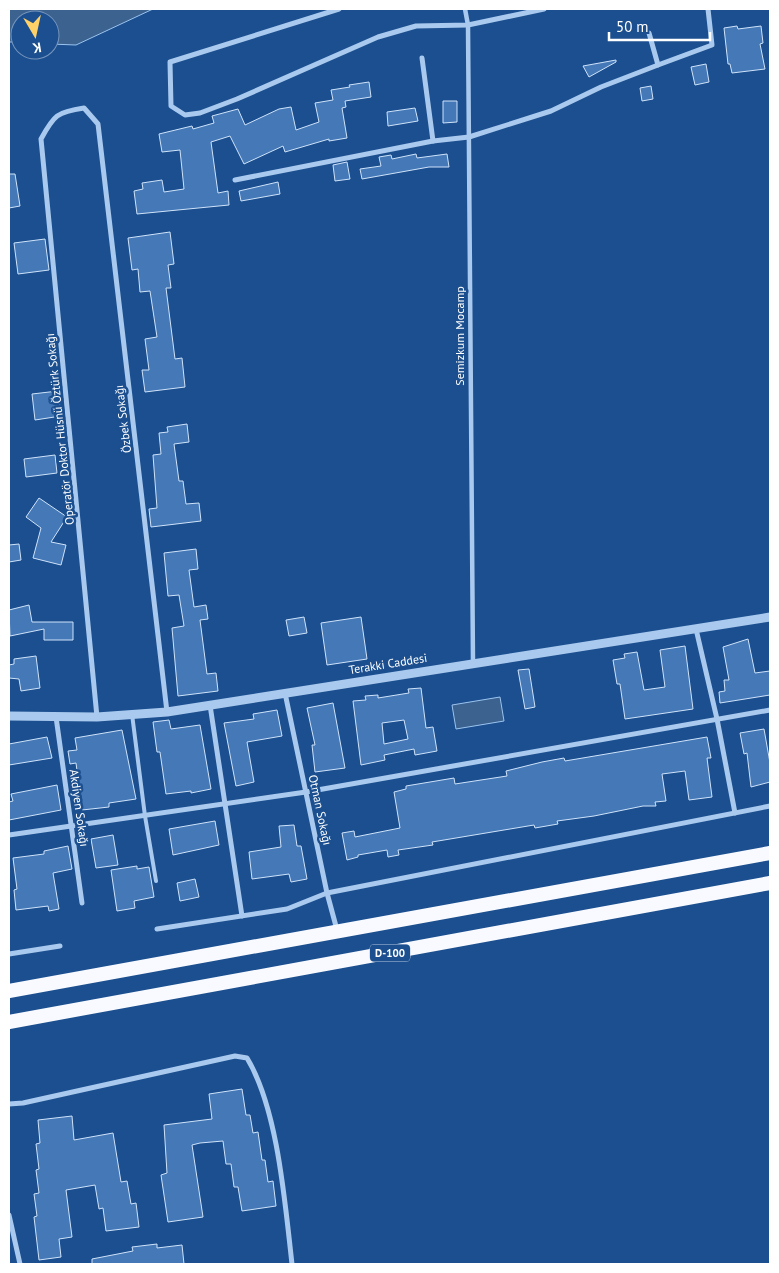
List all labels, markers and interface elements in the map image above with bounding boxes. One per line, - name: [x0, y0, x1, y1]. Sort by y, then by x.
- north arrow: [10, 10, 60, 60]
- scale bar: [609, 10, 710, 42]
- text: 50 m: [616, 17, 649, 36]
- text: K: [31, 38, 43, 57]
- street label: Semizkum Mocamp: [452, 286, 467, 386]
- street label: Operatör Doktor Hüsnü Öztürk Sokağı: [42, 332, 77, 526]
- street label: Özbek Sokağı: [111, 384, 134, 454]
- street label: Terakki Caddesi: [348, 650, 428, 677]
- street label: Akdiyen Sokağı: [67, 768, 92, 848]
- street label: Otman Sokağı: [306, 773, 335, 847]
- road number: D-100: [370, 944, 410, 961]

